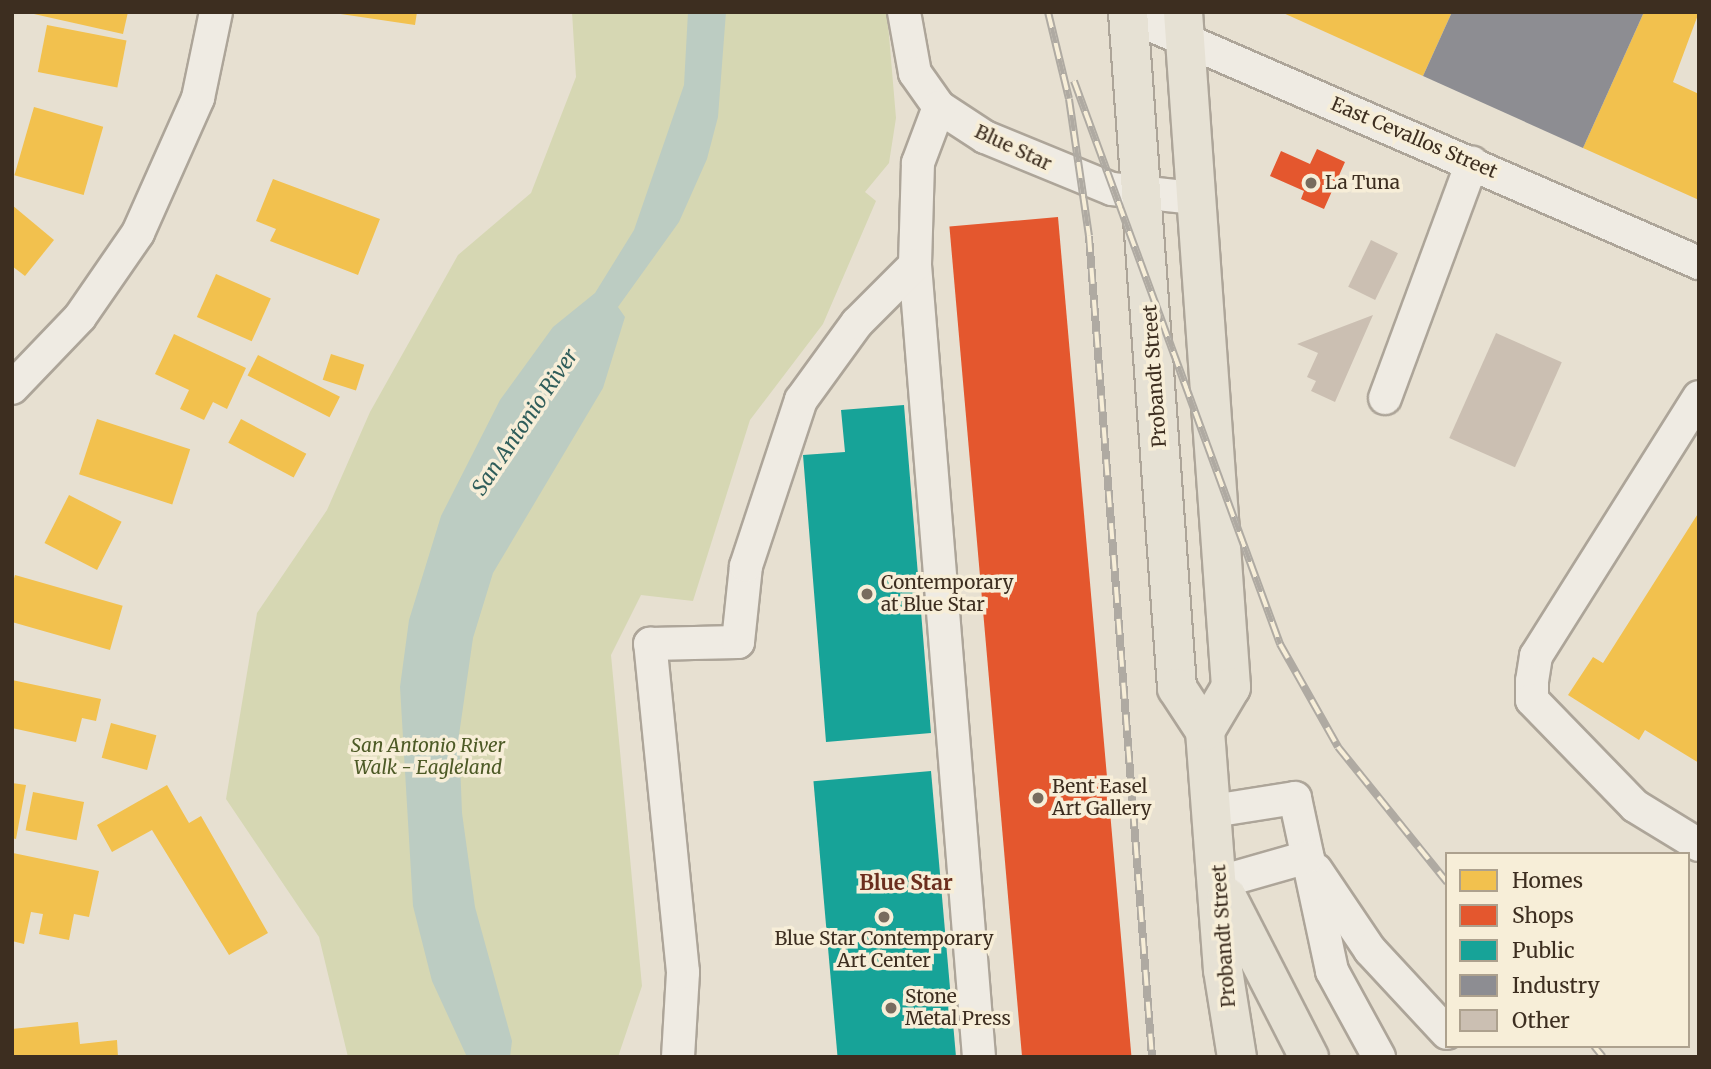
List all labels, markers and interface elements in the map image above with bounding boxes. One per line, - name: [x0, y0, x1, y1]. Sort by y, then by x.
- street label: East Cevallos Street: [1327, 93, 1501, 183]
- street label: Blue Star: [971, 120, 1055, 176]
- place label: La Tuna: [1325, 172, 1400, 194]
- marker: La Tuna: [1303, 175, 1319, 191]
- street label: Probandt Street: [1139, 304, 1171, 448]
- water label: San Antonio River: [467, 344, 583, 500]
- place label: Contemporary at Blue Star: [881, 572, 1014, 616]
- marker: Contemporary at Blue Star: [859, 586, 875, 602]
- park label: San Antonio River Walk - Eagleland: [351, 735, 505, 779]
- place label: Bent Easel Art Gallery: [1052, 776, 1152, 820]
- marker: Bent Easel Art Gallery: [1030, 790, 1046, 806]
- legend: [1445, 852, 1690, 1048]
- street label: Probandt Street: [1208, 864, 1240, 1008]
- text: Homes: [1512, 867, 1583, 894]
- district label: Blue Star: [859, 870, 953, 896]
- text: Shops: [1512, 902, 1574, 929]
- marker: Blue Star Contemporary Art Center: [876, 909, 892, 925]
- place label: Blue Star Contemporary Art Center: [774, 928, 994, 972]
- text: Public: [1512, 937, 1575, 964]
- text: Industry: [1512, 972, 1600, 999]
- place label: Stone Metal Press: [905, 986, 1011, 1030]
- marker: Stone Metal Press: [883, 1000, 899, 1016]
- text: Other: [1512, 1007, 1570, 1034]

